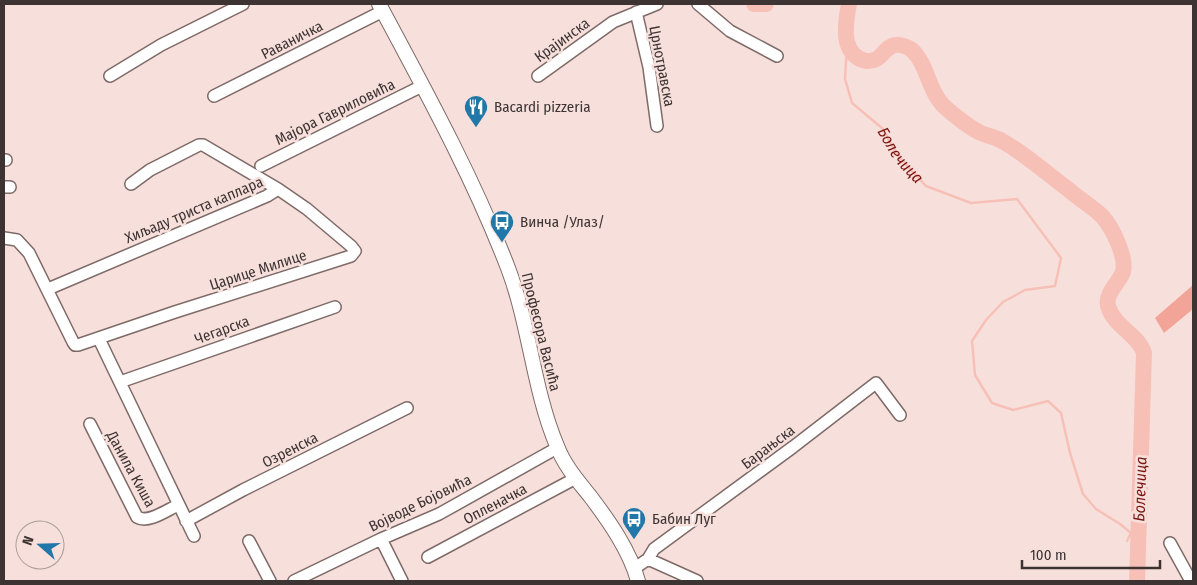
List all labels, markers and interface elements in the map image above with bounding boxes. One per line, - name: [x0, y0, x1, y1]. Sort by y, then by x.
- street label: Крајинска: [531, 14, 593, 66]
- street label: Раваничка: [258, 17, 326, 63]
- street label: Црнотравска: [645, 24, 679, 108]
- street label: Мајора Гавриловића: [272, 75, 398, 149]
- restaurant icon: Bacardi pizzeria: [463, 94, 489, 128]
- place label: Bacardi pizzeria: [494, 98, 591, 116]
- water label: Болечица: [874, 123, 928, 187]
- street label: Хиљаду триста каплара: [122, 173, 266, 247]
- bus stop icon: Винча /Улаз/: [489, 209, 515, 243]
- place label: Винча /Улаз/: [520, 213, 605, 231]
- street label: Царице Милице: [207, 246, 309, 294]
- street label: Професора Васића: [518, 271, 564, 393]
- street label: Чегарска: [192, 312, 252, 348]
- street label: Барањска: [738, 421, 798, 473]
- street label: Данила Киша: [102, 427, 159, 510]
- street label: Озренска: [259, 428, 321, 472]
- water label: Болечица: [1129, 456, 1151, 522]
- street label: Војводе Бојовића: [366, 470, 474, 536]
- street label: Опленачка: [460, 480, 530, 528]
- bus stop icon: Бабин Луг: [621, 506, 647, 540]
- place label: Бабин Луг: [652, 510, 716, 528]
- north arrow: [15, 520, 65, 570]
- text: N: [19, 534, 38, 548]
- scale bar: [1022, 538, 1160, 570]
- text: 100 m: [1030, 546, 1067, 564]

